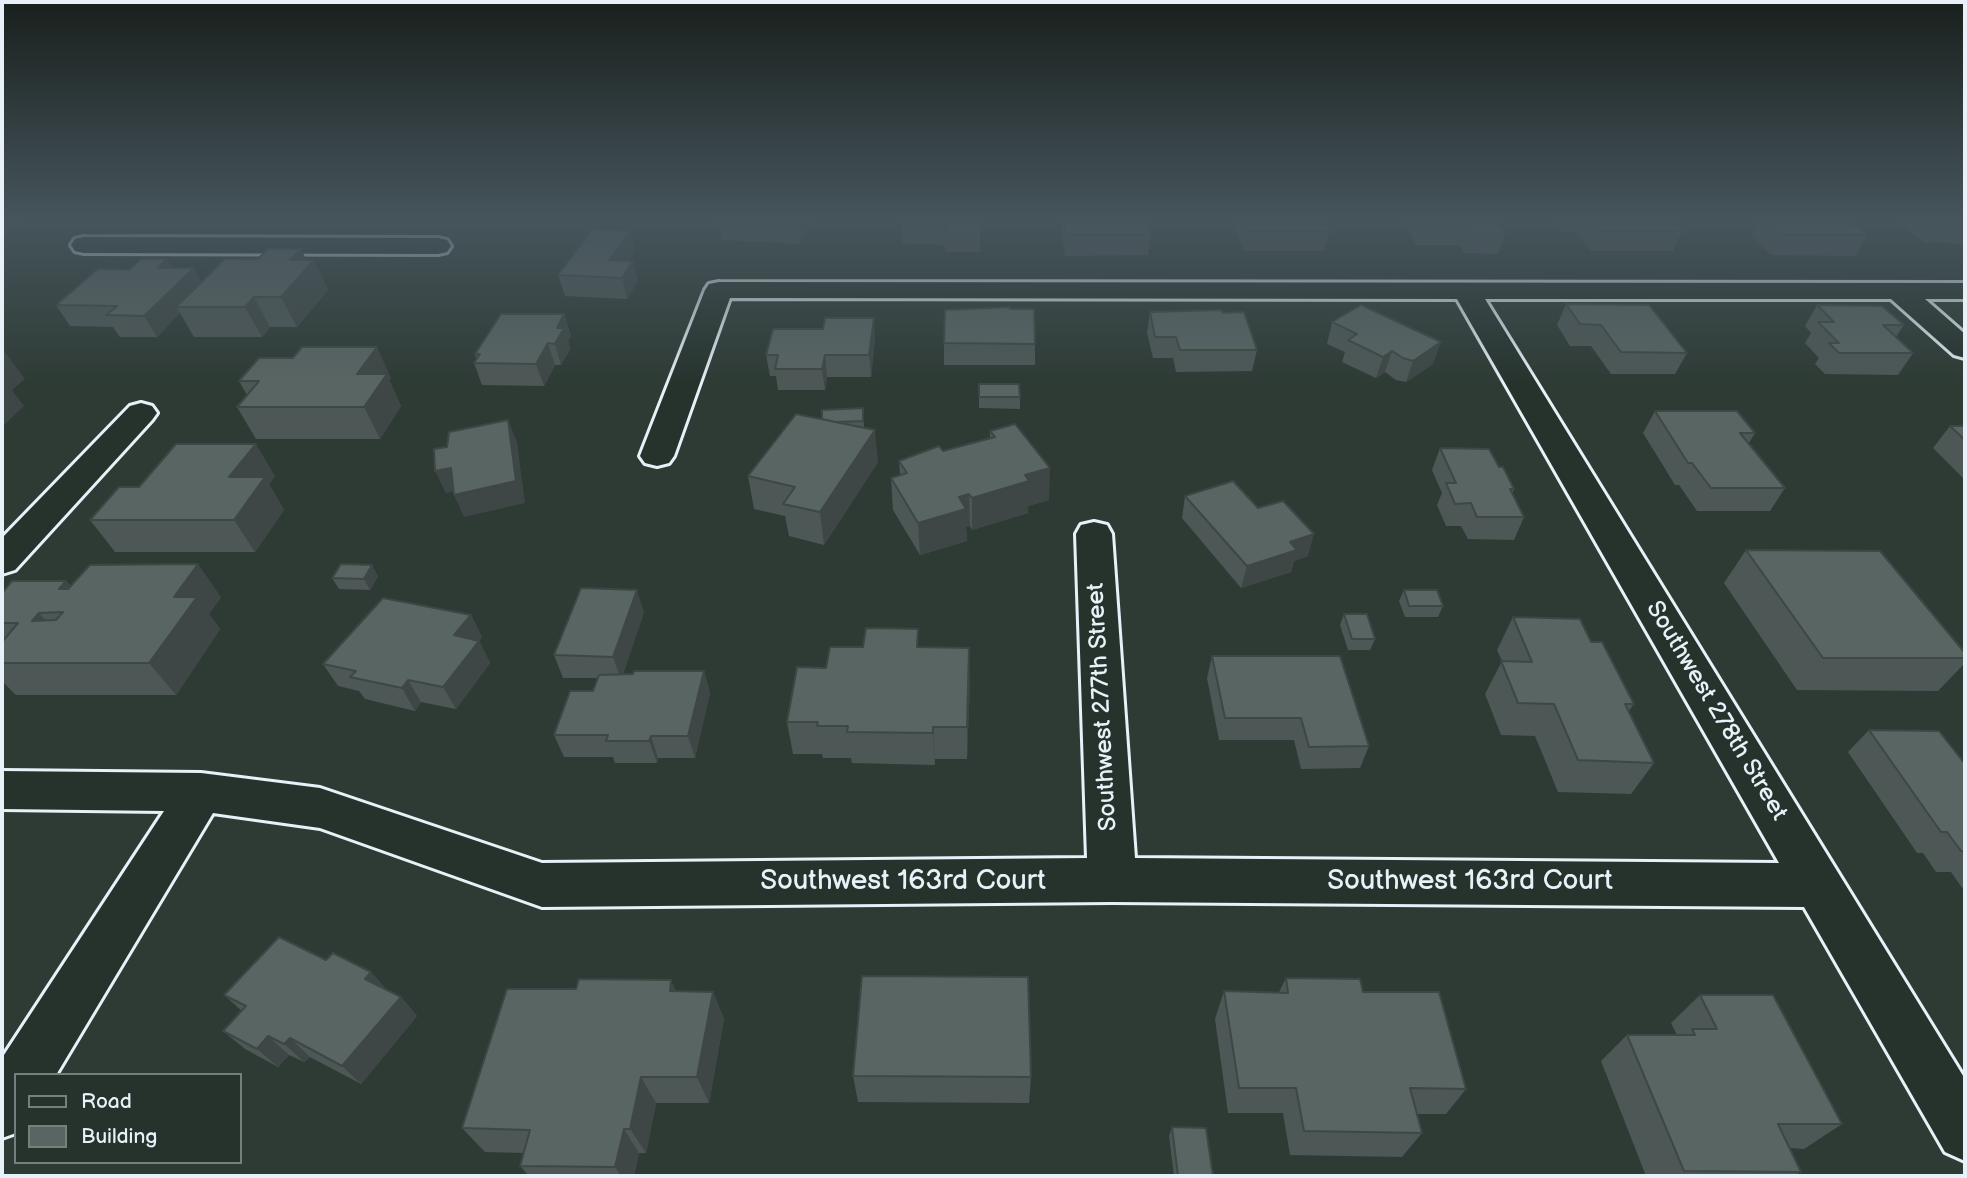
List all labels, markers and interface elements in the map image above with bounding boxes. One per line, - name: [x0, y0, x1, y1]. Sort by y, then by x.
- street label: Southwest 277th Street: [1082, 582, 1124, 832]
- street label: Southwest 278th Street: [1639, 596, 1793, 826]
- street label: Southwest 163rd Court: [760, 865, 1046, 899]
- street label: Southwest 163rd Court: [1327, 865, 1613, 899]
- legend: [14, 1073, 242, 1164]
- text: Road: [81, 1089, 132, 1114]
- text: Building: [81, 1124, 157, 1149]

